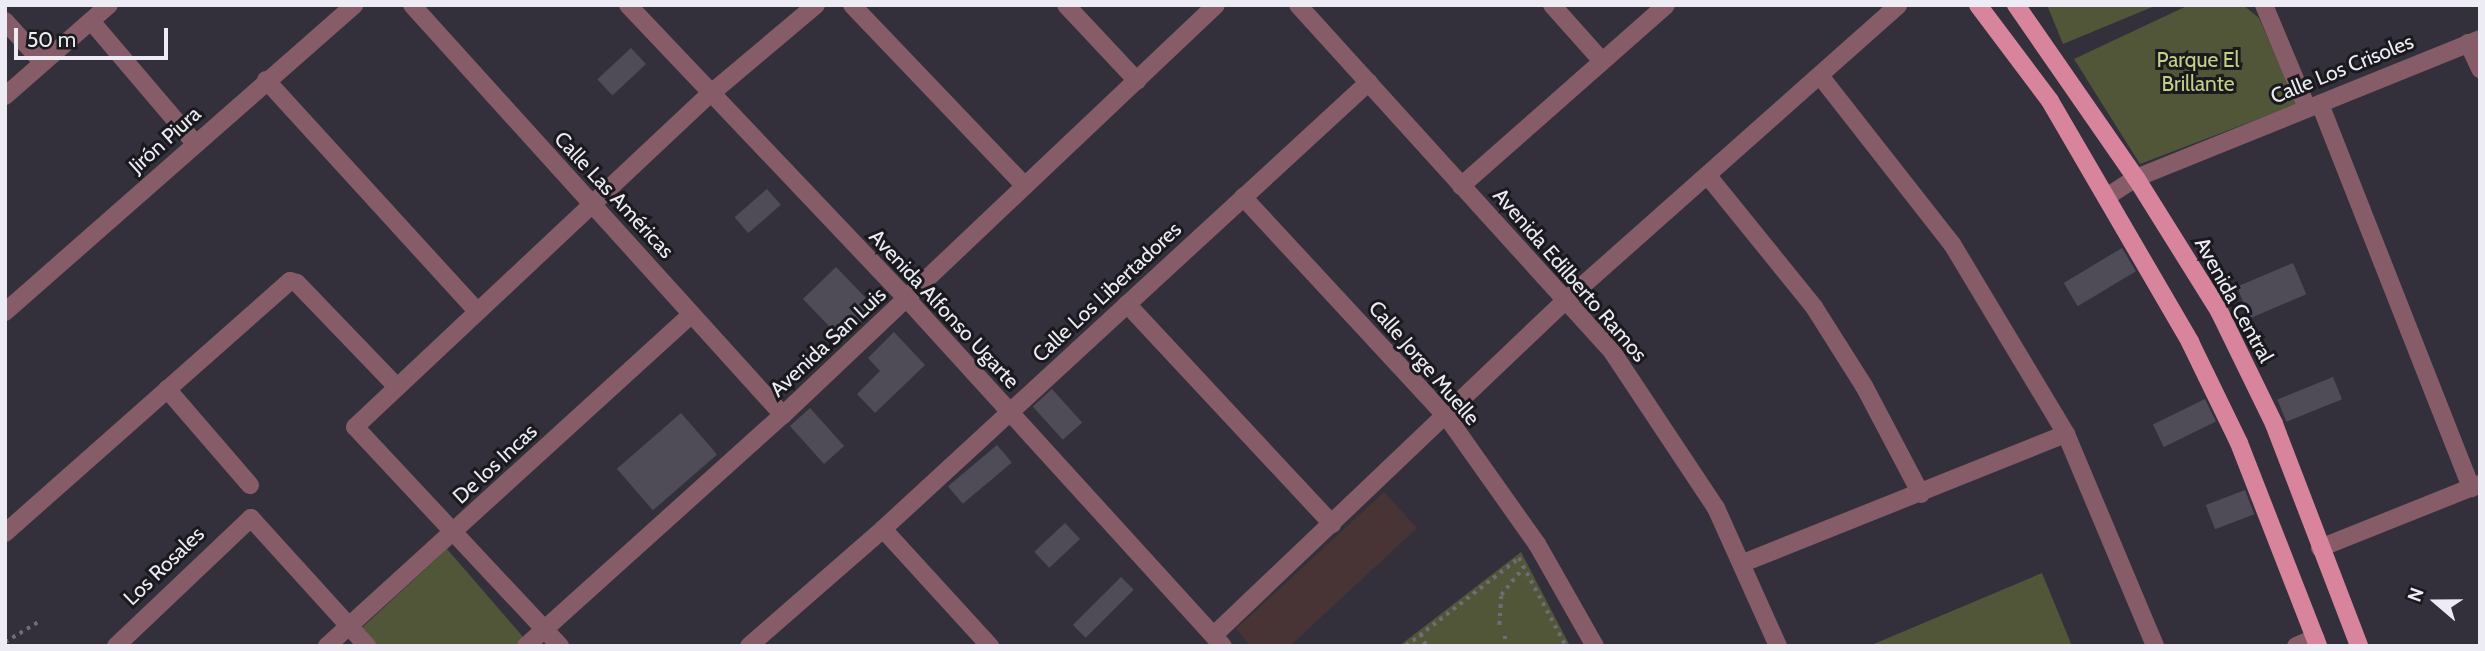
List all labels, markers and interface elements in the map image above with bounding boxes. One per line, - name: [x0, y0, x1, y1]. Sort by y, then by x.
- scale bar: [18, 14, 172, 58]
- text: 50 m: [27, 27, 76, 52]
- street label: Calle Los Crisoles: [2267, 29, 2417, 109]
- park label: Parque El Brillante: [2157, 47, 2239, 97]
- street label: Jirón Piura: [124, 101, 206, 179]
- street label: Calle Las Américas: [549, 127, 679, 263]
- street label: Avenida Edilberto Ramos: [1488, 183, 1652, 367]
- street label: Calle Los Libertadores: [1028, 217, 1186, 367]
- street label: Avenida Alfonso Ugarte: [864, 224, 1024, 394]
- street label: Avenida Central: [2189, 233, 2279, 367]
- street label: Avenida San Luis: [765, 282, 891, 402]
- street label: Calle Jorge Muelle: [1363, 296, 1485, 430]
- street label: De los Incas: [448, 419, 542, 509]
- street label: Los Rosales: [119, 521, 209, 611]
- north arrow: [2401, 567, 2471, 637]
- text: N: [2403, 584, 2429, 605]

